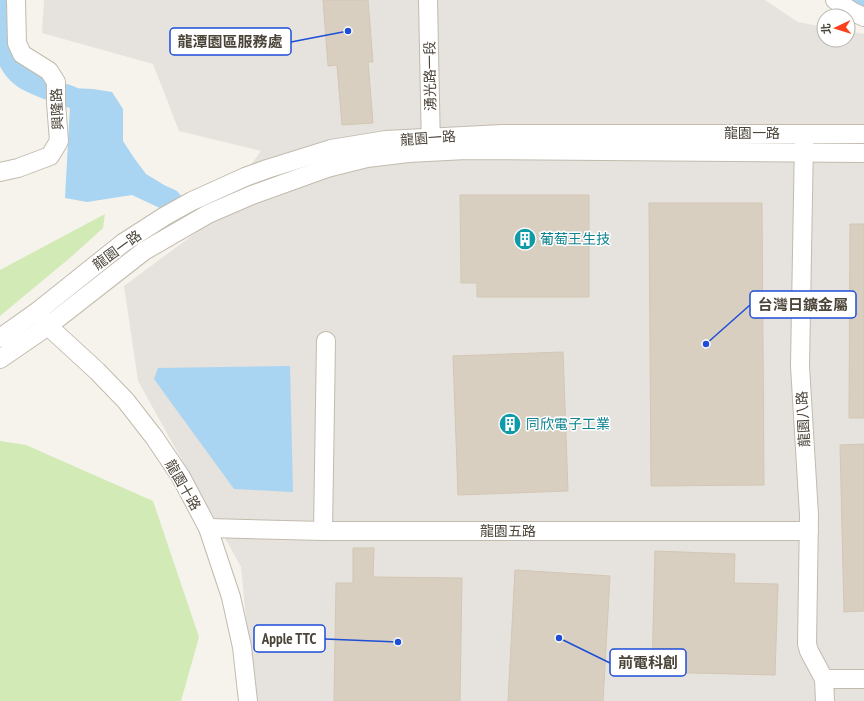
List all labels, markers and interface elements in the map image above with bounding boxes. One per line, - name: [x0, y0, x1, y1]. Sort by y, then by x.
- north arrow: [816, 8, 856, 48]
- text: 北: [819, 23, 833, 35]
- callout: 龍潭園區服務處: [170, 28, 291, 55]
- text: 龍潭園區服務處: [177, 32, 283, 51]
- street label: 湧光路一段: [420, 41, 440, 111]
- street label: 興隆路: [47, 88, 67, 130]
- street label: 龍園一路: [724, 124, 780, 142]
- street label: 龍園一路: [399, 127, 457, 149]
- street label: 龍園一路: [89, 226, 145, 274]
- building icon: 葡萄王生技: [512, 226, 538, 252]
- place label: 葡萄王生技: [540, 230, 610, 248]
- callout: 台灣日鑛金屬: [750, 291, 856, 318]
- text: 台灣日鑛金屬: [758, 295, 848, 314]
- street label: 龍園八路: [793, 391, 813, 447]
- building icon: 同欣電子工業: [497, 411, 523, 437]
- place label: 同欣電子工業: [526, 415, 610, 433]
- street label: 龍園十路: [161, 456, 205, 514]
- street label: 龍園五路: [480, 522, 536, 540]
- callout: Apple TTC: [254, 625, 325, 652]
- text: Apple TTC: [261, 629, 316, 648]
- callout: 前電科創: [610, 649, 686, 676]
- text: 前電科創: [618, 653, 678, 672]

